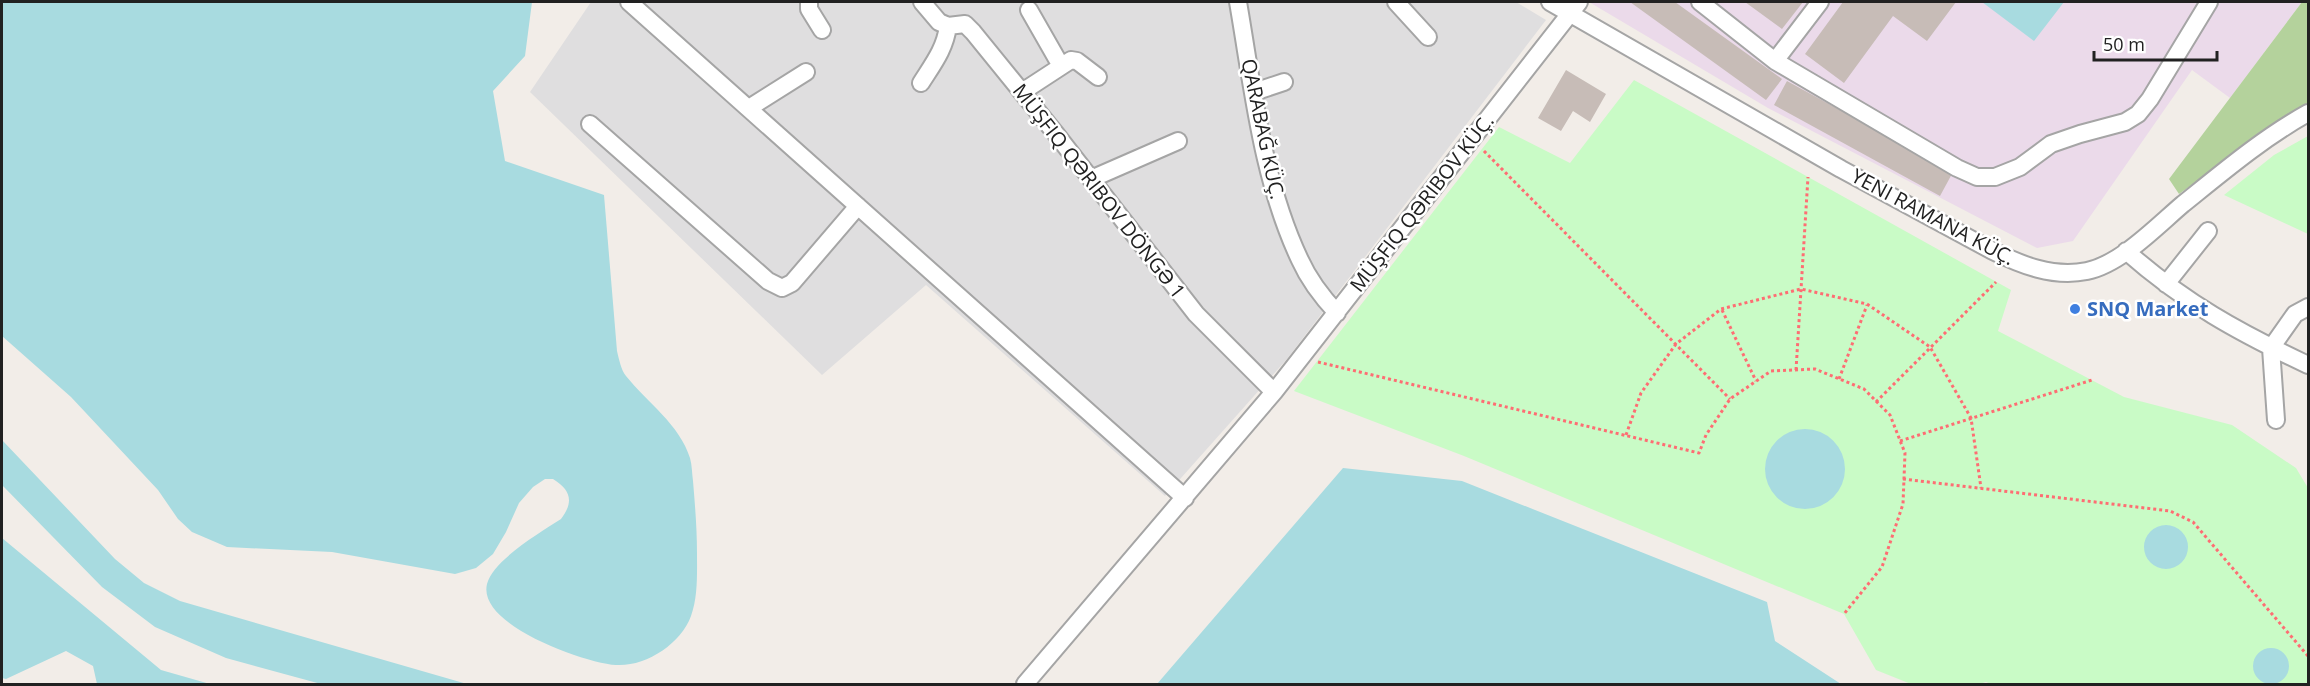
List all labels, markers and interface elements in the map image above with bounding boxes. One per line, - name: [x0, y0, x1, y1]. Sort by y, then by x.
- scale bar: [2094, 24, 2217, 62]
- text: 50 m: [2103, 32, 2145, 56]
- street label: QARABAĞ KÜÇ.: [1235, 56, 1292, 202]
- street label: MÜŞFIQ QƏRIBOV DÖNGƏ 1: [1007, 78, 1192, 304]
- street label: MÜŞFIQ QƏRIBOV KÜÇ.: [1344, 108, 1500, 297]
- street label: YENI RAMANA KÜÇ.: [1847, 162, 2020, 271]
- place label: SNQ Market: [2087, 295, 2209, 322]
- marker: SNQ Market: [2068, 302, 2082, 316]

